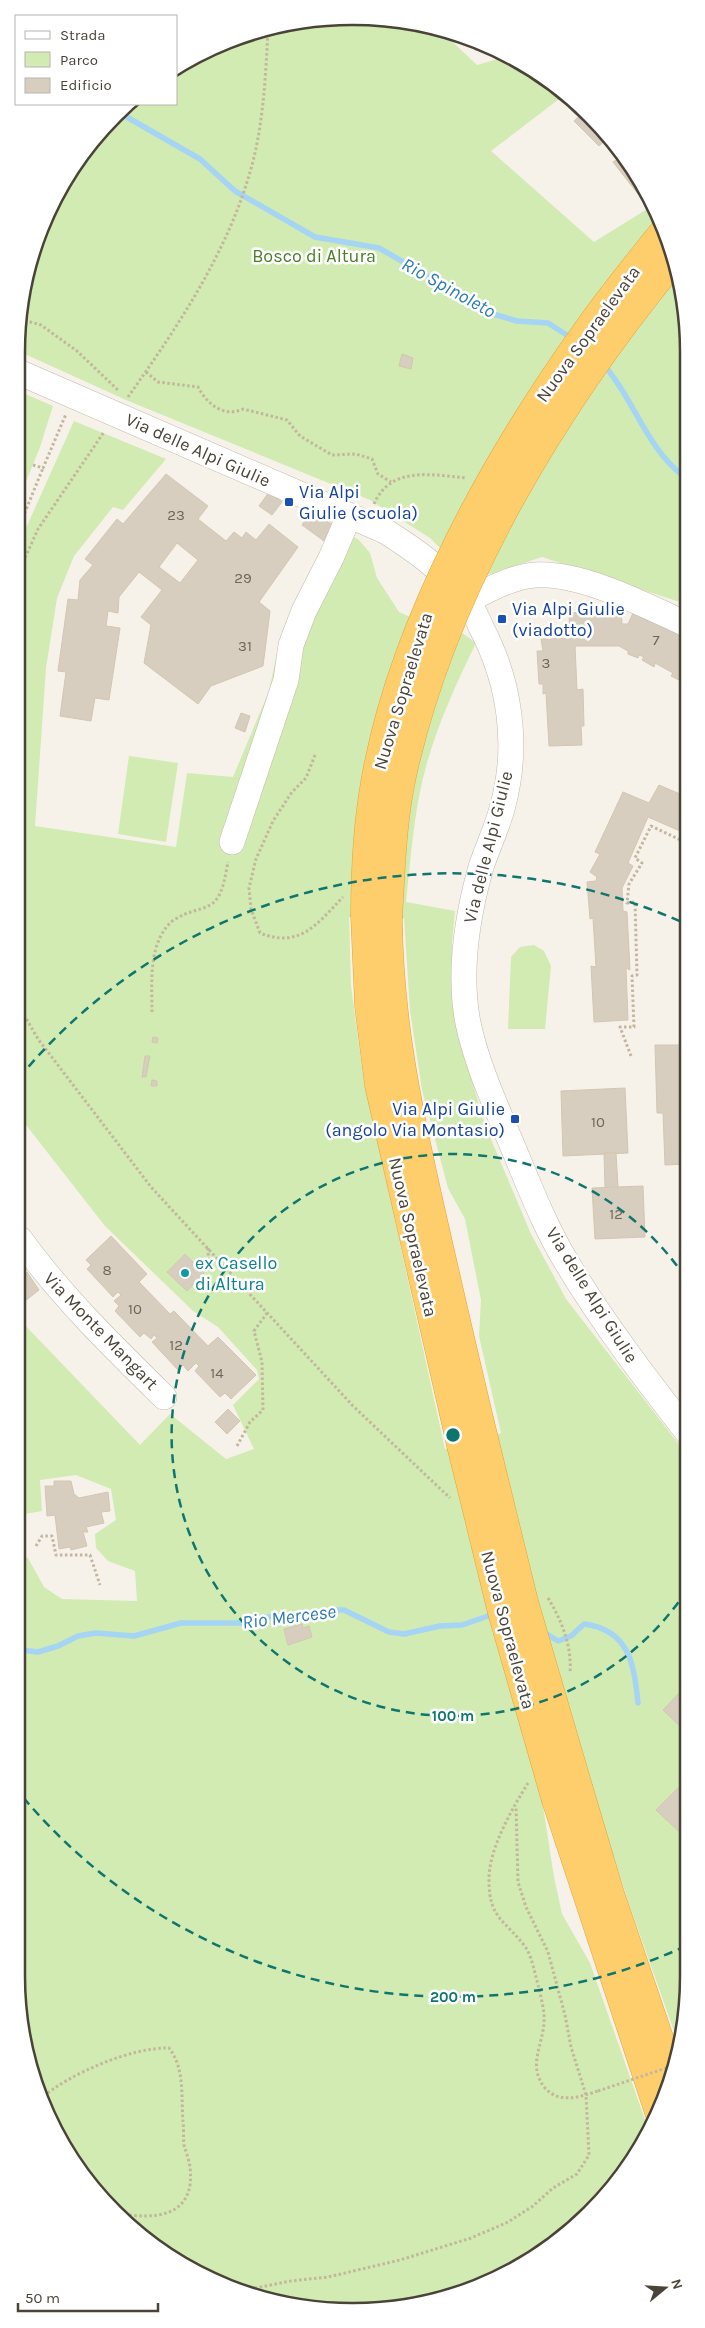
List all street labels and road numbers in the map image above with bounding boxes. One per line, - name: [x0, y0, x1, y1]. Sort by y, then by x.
- street label: Nuova Sopraelevata: [531, 262, 645, 406]
- street label: Via delle Alpi Giulie: [122, 408, 274, 492]
- street label: Nuova Sopraelevata: [369, 610, 437, 772]
- street label: Via delle Alpi Giulie: [458, 769, 518, 925]
- street label: Nuova Sopraelevata: [384, 1155, 442, 1319]
- street label: Via delle Alpi Giulie: [541, 1223, 643, 1367]
- street label: Via Monte Mangart: [39, 1268, 163, 1395]
- street label: Nuova Sopraelevata: [476, 1548, 540, 1712]

